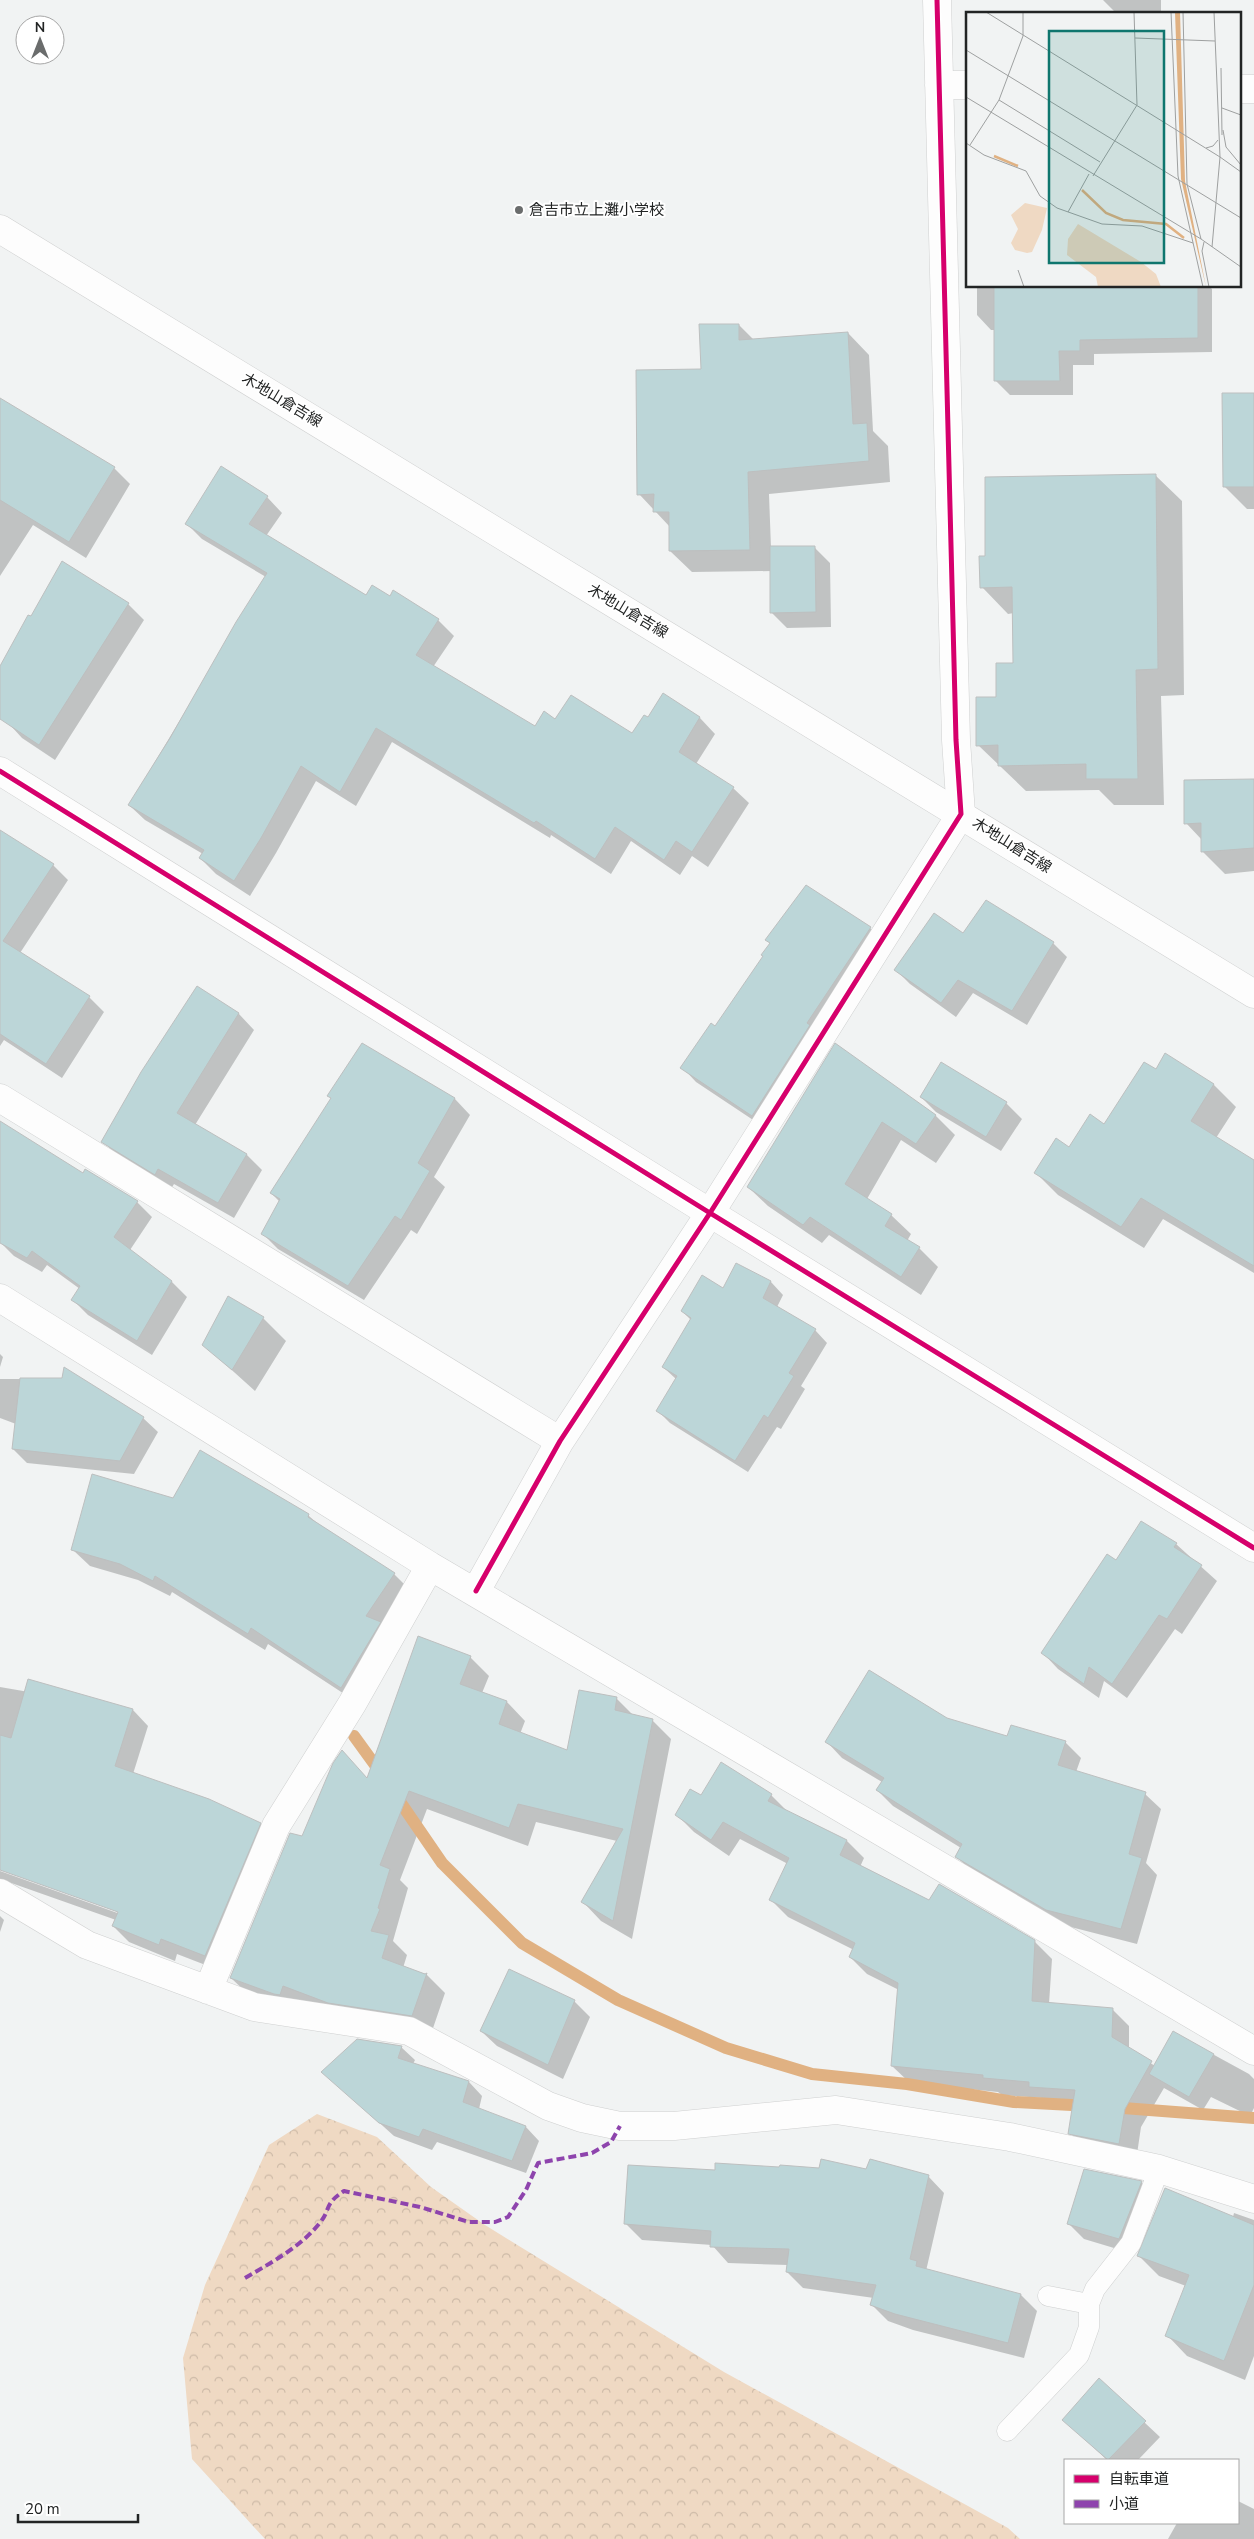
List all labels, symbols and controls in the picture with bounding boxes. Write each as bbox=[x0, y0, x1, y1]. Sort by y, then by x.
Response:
inset map bbox=[966, 12, 1242, 288]
north arrow bbox=[15, 15, 65, 65]
text: N bbox=[35, 18, 45, 37]
place label: 倉吉市立上灘小学校 bbox=[529, 200, 664, 220]
marker: 倉吉市立上灘小学校 bbox=[513, 204, 525, 216]
street label: 木地山倉吉線 bbox=[238, 368, 326, 432]
street label: 木地山倉吉線 bbox=[584, 579, 672, 643]
street label: 木地山倉吉線 bbox=[969, 813, 1055, 877]
legend bbox=[1064, 2459, 1239, 2524]
text: 自転車道 bbox=[1109, 2469, 1169, 2489]
scale bar bbox=[18, 2492, 138, 2524]
text: 小道 bbox=[1109, 2494, 1139, 2514]
text: 20 m bbox=[25, 2499, 60, 2519]

